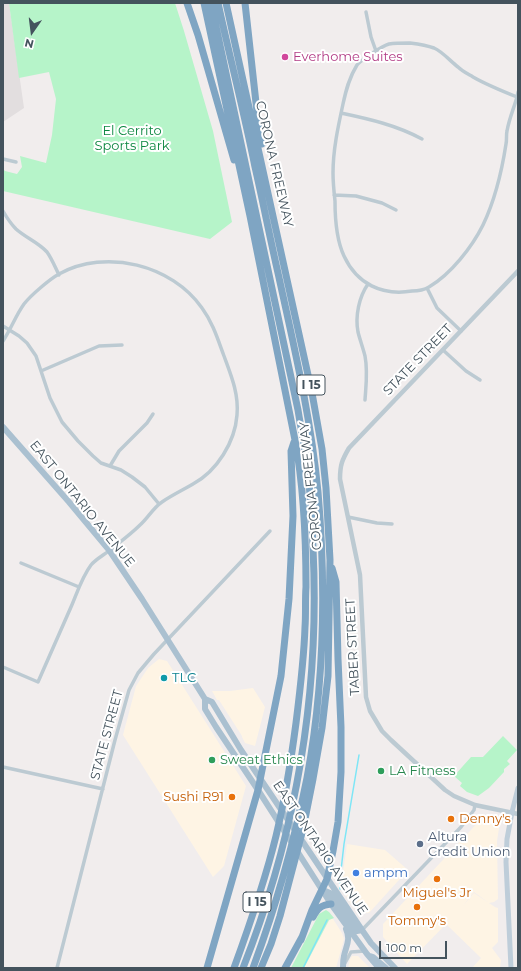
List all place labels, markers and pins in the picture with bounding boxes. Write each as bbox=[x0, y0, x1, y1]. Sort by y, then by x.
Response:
place label: Everhome Suites bbox=[293, 49, 403, 65]
marker: Everhome Suites bbox=[280, 52, 290, 62]
place label: TLC bbox=[172, 670, 196, 686]
marker: TLC bbox=[159, 673, 169, 683]
place label: Sweat Ethics bbox=[220, 752, 303, 768]
marker: Sweat Ethics bbox=[207, 755, 217, 765]
place label: LA Fitness bbox=[389, 763, 456, 779]
marker: LA Fitness bbox=[376, 766, 386, 776]
place label: Sushi R91 bbox=[163, 789, 224, 805]
marker: Sushi R91 bbox=[227, 792, 237, 802]
place label: Denny's bbox=[459, 811, 511, 827]
marker: Denny's bbox=[446, 814, 456, 824]
place label: Altura Credit Union bbox=[428, 829, 511, 860]
marker: Altura Credit Union bbox=[415, 839, 425, 849]
place label: ampm bbox=[364, 865, 408, 881]
marker: ampm bbox=[351, 868, 361, 878]
marker: Miguel's Jr bbox=[432, 874, 442, 884]
place label: Miguel's Jr bbox=[402, 885, 472, 901]
marker: Tommy's bbox=[412, 902, 422, 912]
place label: Tommy's bbox=[388, 913, 446, 929]

